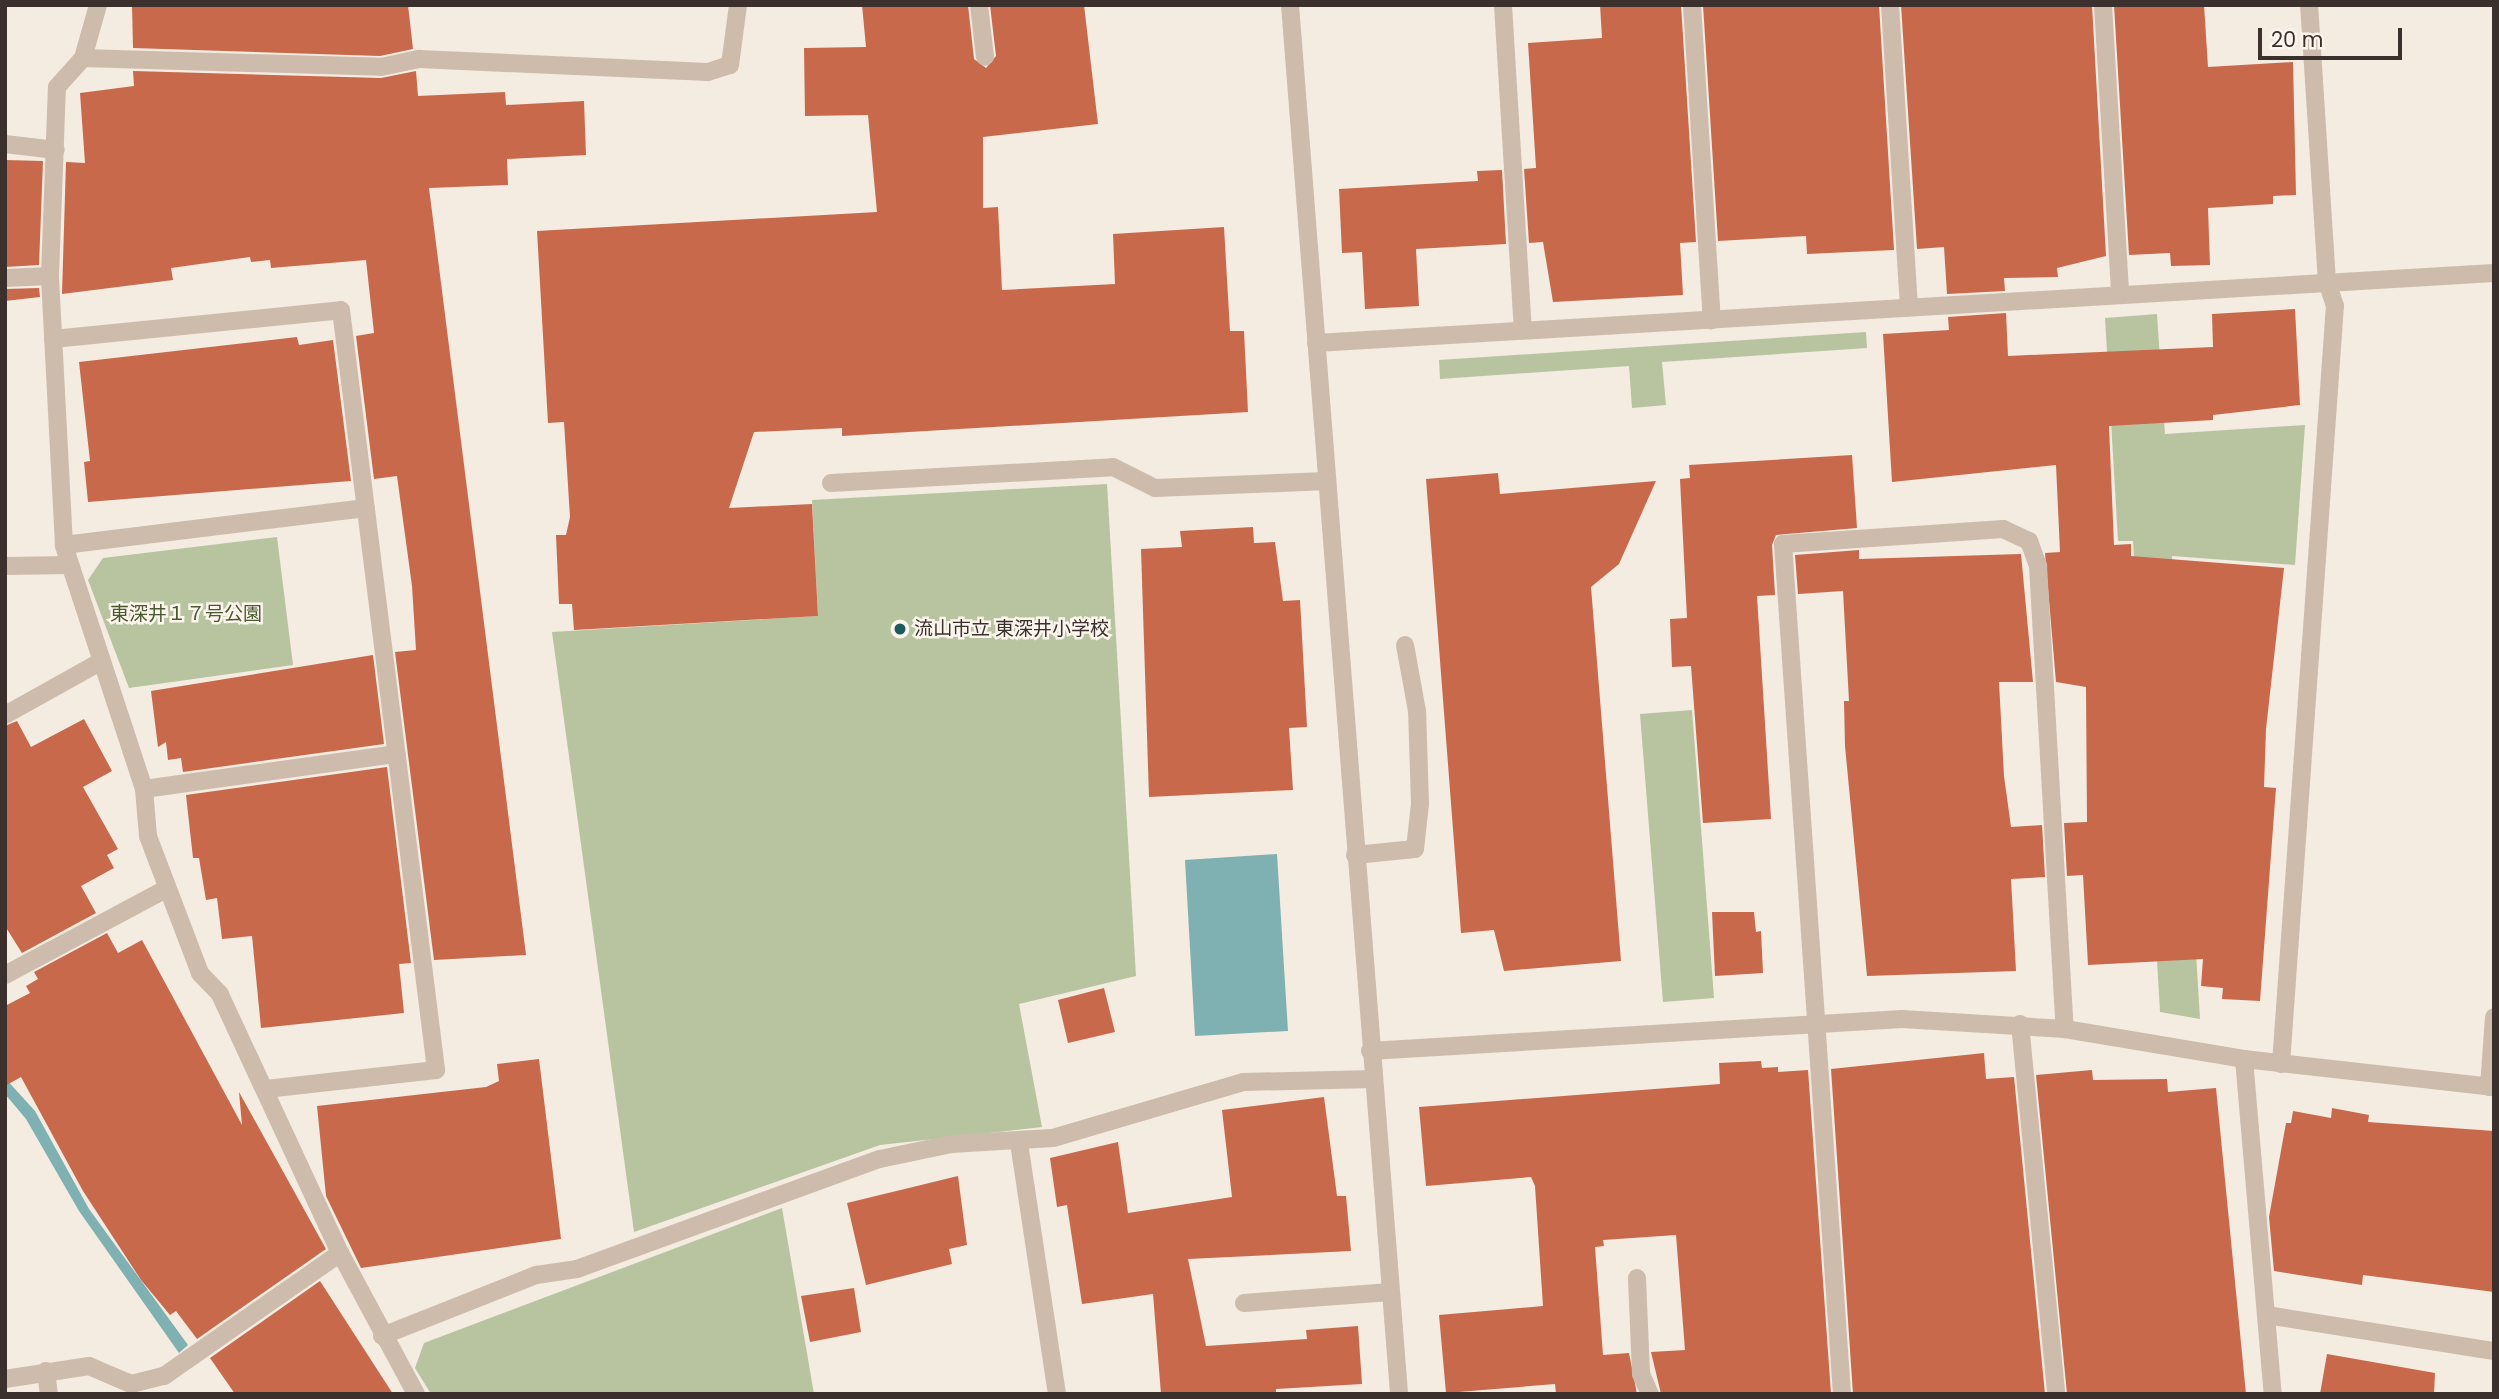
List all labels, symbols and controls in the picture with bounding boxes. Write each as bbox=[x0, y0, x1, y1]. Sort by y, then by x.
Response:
scale bar bbox=[2261, 14, 2404, 58]
text: 20 m bbox=[2271, 25, 2324, 54]
park label: 東深井１７号公園 bbox=[110, 603, 262, 625]
place label: 流山市立 東深井小学校 bbox=[914, 618, 1109, 640]
marker: 流山市立 東深井小学校 bbox=[892, 621, 908, 637]

